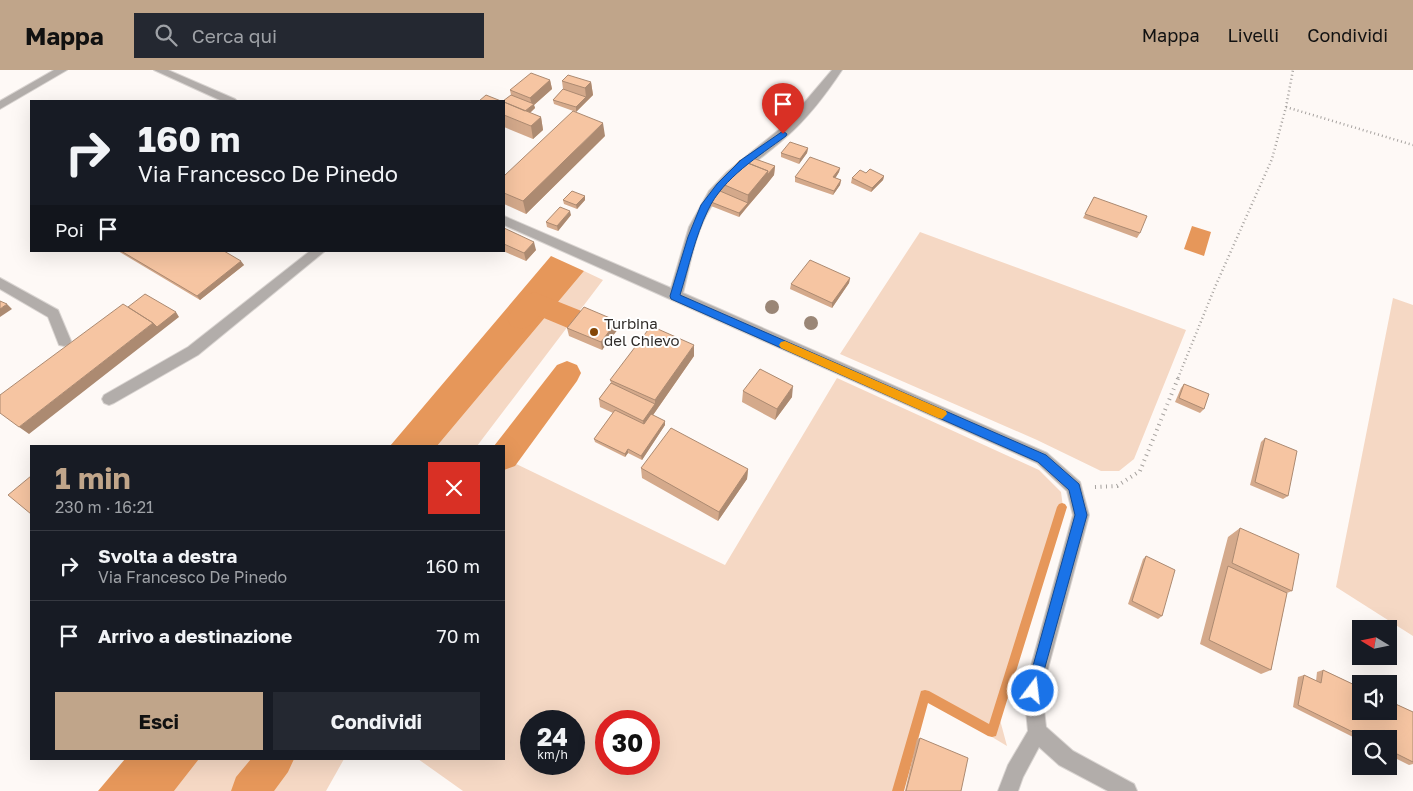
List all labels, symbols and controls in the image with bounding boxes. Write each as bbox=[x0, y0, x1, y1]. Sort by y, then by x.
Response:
search box bbox=[134, 13, 484, 58]
text: Mappa bbox=[25, 21, 104, 50]
icon: search bbox=[152, 21, 180, 49]
text: Cerca qui bbox=[192, 24, 277, 47]
text: Mappa bbox=[1142, 24, 1200, 46]
text: Livelli bbox=[1228, 24, 1279, 46]
text: Condividi bbox=[1307, 24, 1388, 46]
pin bbox=[762, 83, 804, 134]
icon: arrive bbox=[769, 90, 797, 118]
text: 160 m bbox=[138, 118, 240, 160]
icon: right bbox=[55, 120, 120, 185]
text: Via Francesco De Pinedo bbox=[138, 160, 398, 187]
icon: arrive bbox=[94, 215, 122, 243]
text: Poi bbox=[55, 218, 84, 241]
place label: Turbina del Chievo bbox=[604, 314, 679, 349]
marker: Turbina del Chievo bbox=[588, 326, 600, 338]
text: 1 min bbox=[55, 460, 131, 496]
button: close bbox=[428, 462, 480, 514]
text: 230 m · 16:21 bbox=[55, 497, 154, 517]
text: Svolta a destra bbox=[98, 544, 237, 567]
icon: right bbox=[55, 552, 83, 580]
text: 160 m bbox=[426, 554, 480, 577]
text: Via Francesco De Pinedo bbox=[98, 567, 287, 587]
north arrow bbox=[1352, 620, 1398, 665]
map controls bbox=[1352, 620, 1397, 775]
icon: arrive bbox=[55, 622, 83, 650]
text: Arrivo a destinazione bbox=[98, 624, 292, 647]
text: 70 m bbox=[437, 624, 480, 647]
position arrow bbox=[1006, 664, 1058, 716]
button: sound bbox=[1352, 675, 1397, 720]
button: Esci bbox=[55, 692, 263, 750]
button: Condividi bbox=[273, 692, 480, 750]
speed limit sign: 30 bbox=[595, 710, 660, 775]
text: 24 bbox=[537, 721, 568, 752]
button: search bbox=[1352, 730, 1397, 775]
text: km/h bbox=[537, 747, 568, 762]

